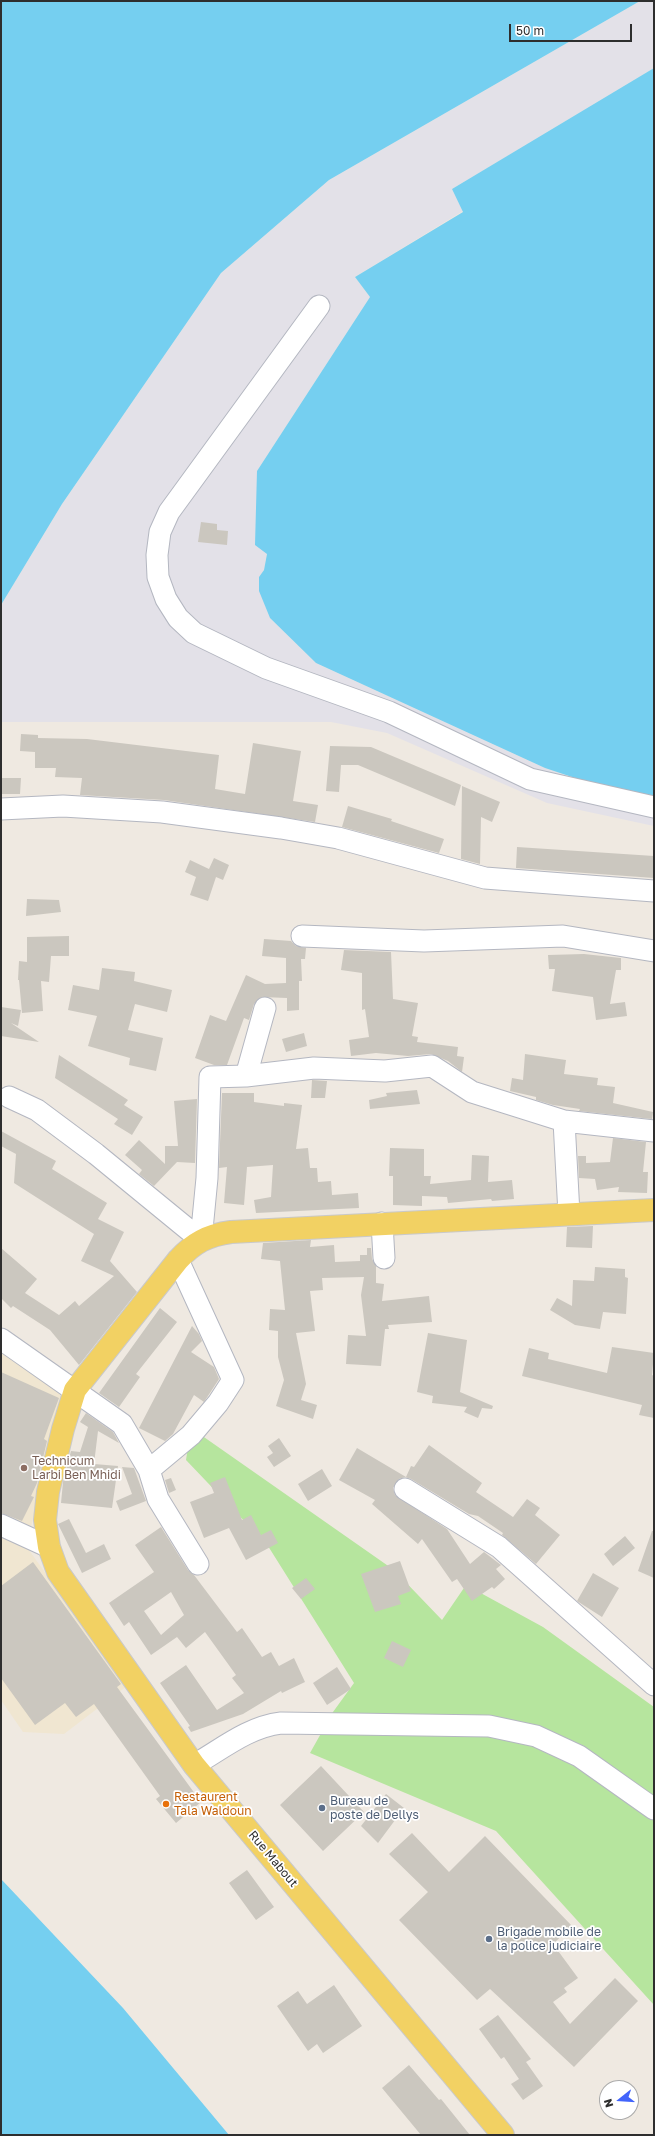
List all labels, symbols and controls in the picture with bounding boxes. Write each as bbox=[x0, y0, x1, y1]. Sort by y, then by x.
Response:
scale bar bbox=[511, 16, 634, 42]
text: 50 m bbox=[516, 23, 544, 38]
place label: Technicum Larbi Ben Mhidi bbox=[32, 1454, 121, 1482]
marker: Technicum Larbi Ben Mhidi bbox=[19, 1463, 29, 1473]
place label: Restaurent Tala Waldoun bbox=[174, 1790, 252, 1818]
place label: Bureau de poste de Dellys bbox=[330, 1794, 419, 1822]
marker: Restaurent Tala Waldoun bbox=[161, 1799, 171, 1809]
marker: Bureau de poste de Dellys bbox=[317, 1803, 327, 1813]
street label: Rue Mabout bbox=[245, 1828, 301, 1890]
place label: Brigade mobile de la police judiciaire bbox=[497, 1925, 601, 1953]
marker: Brigade mobile de la police judiciaire bbox=[484, 1934, 494, 1944]
north arrow bbox=[599, 2080, 639, 2120]
text: N bbox=[601, 2097, 615, 2109]

